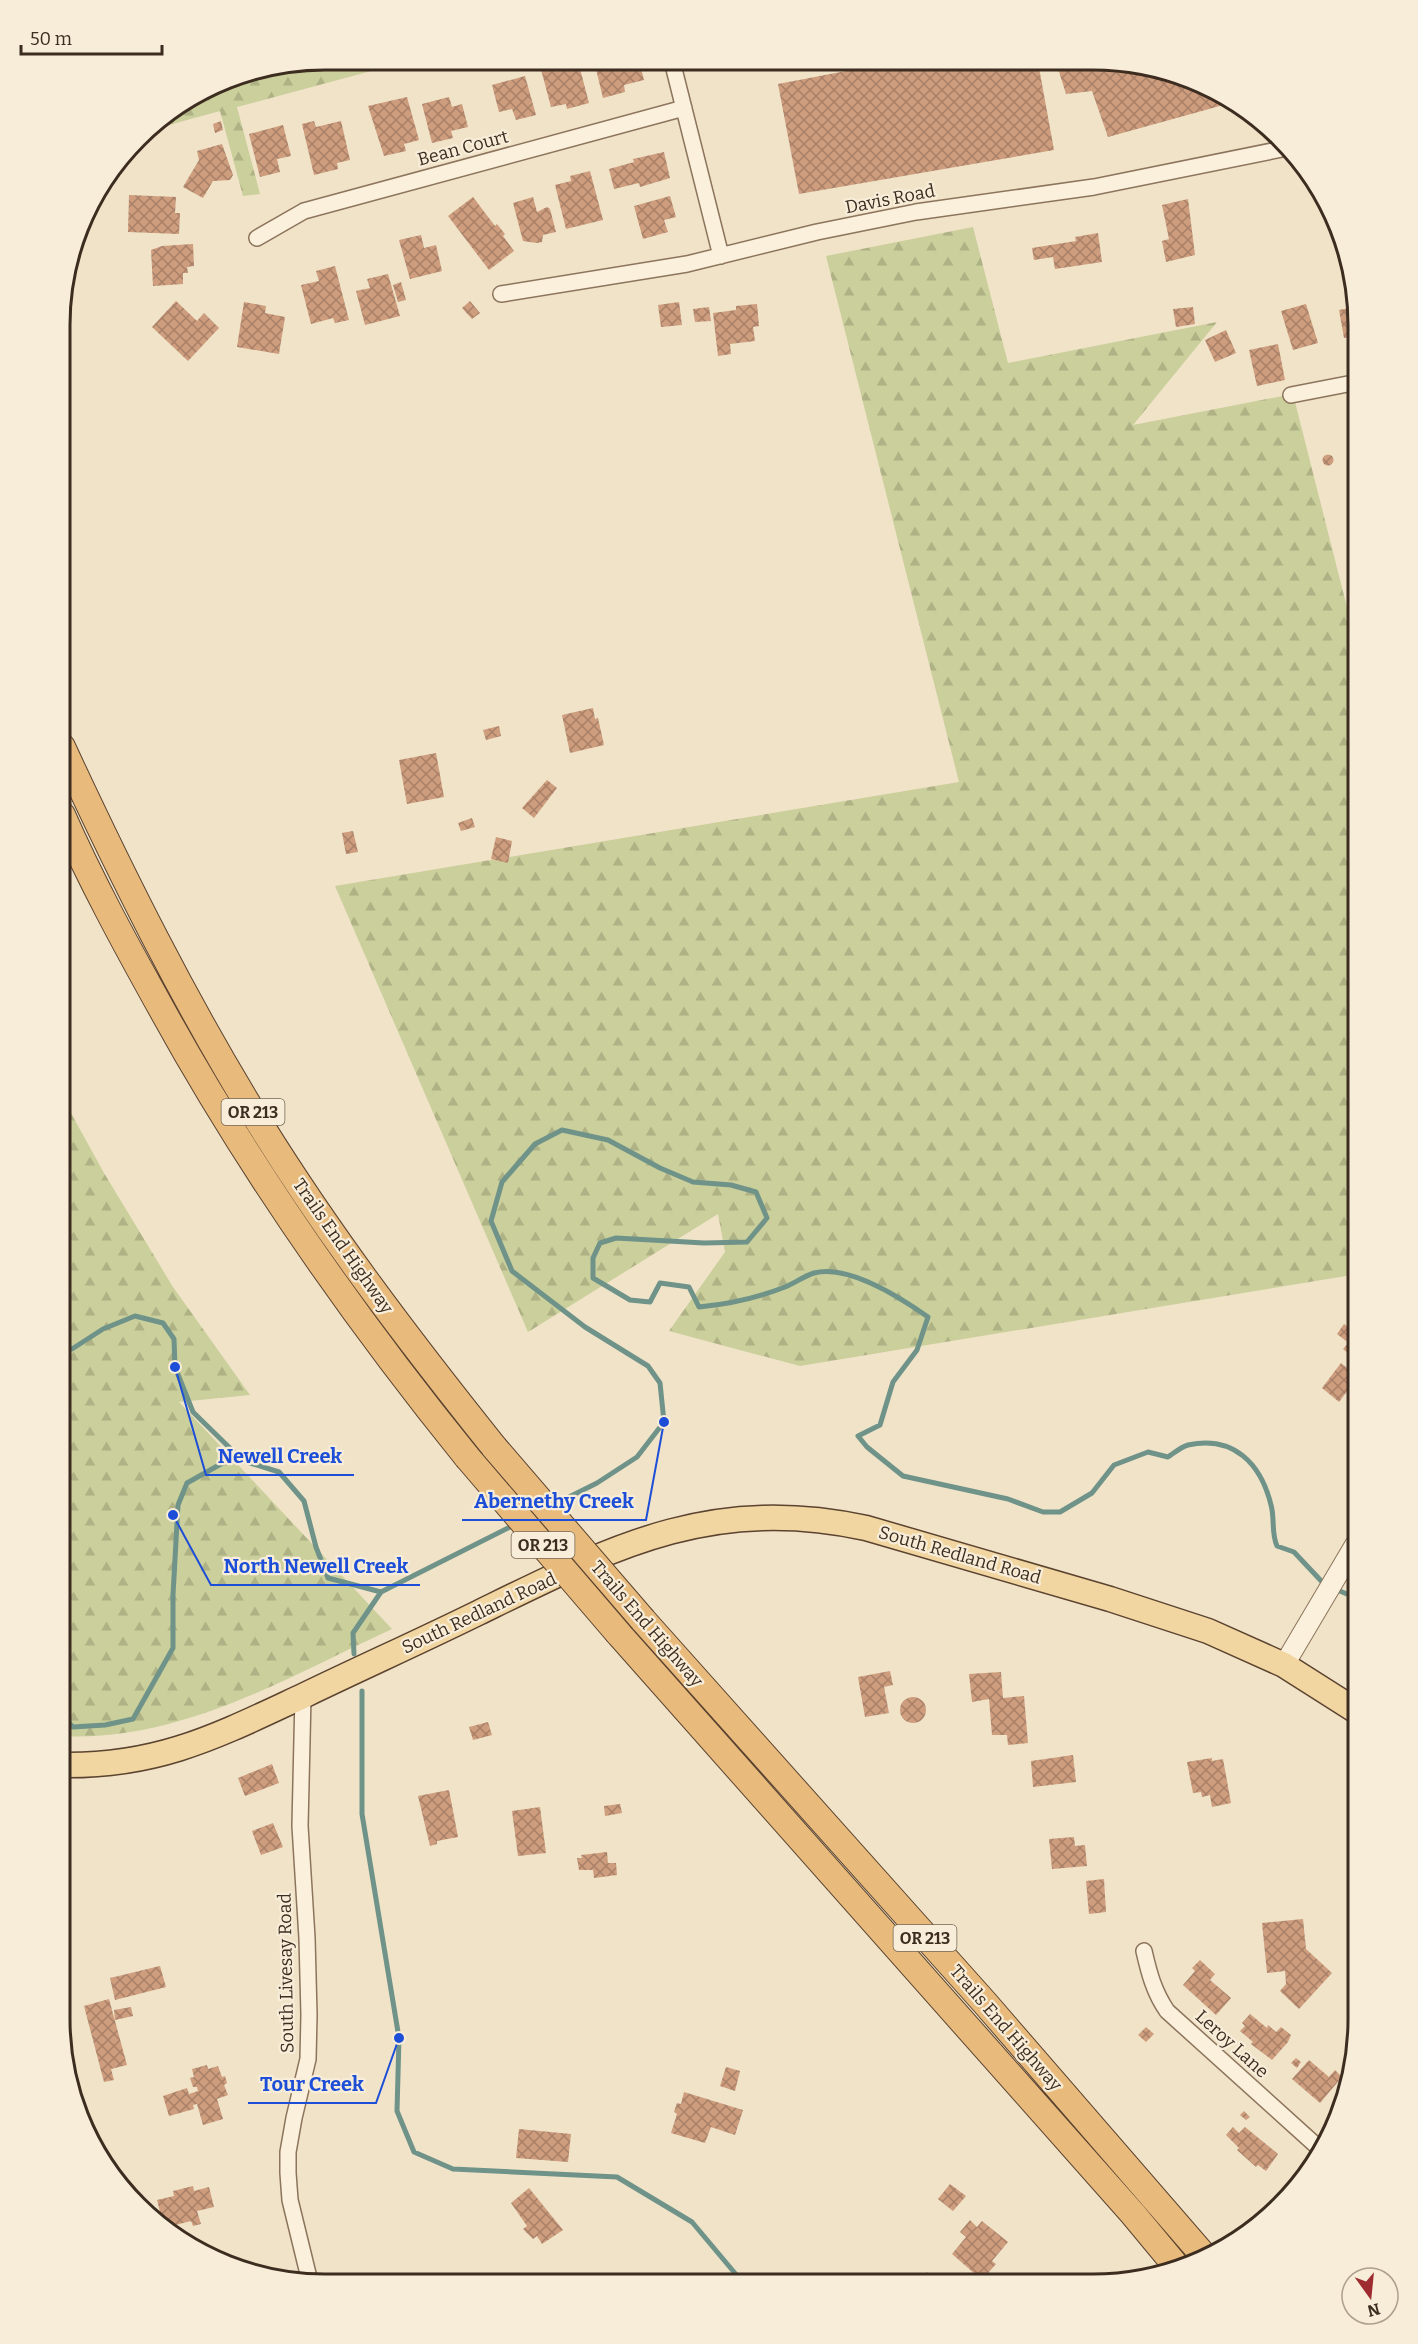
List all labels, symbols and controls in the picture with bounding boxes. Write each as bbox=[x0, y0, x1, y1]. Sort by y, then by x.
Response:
scale bar bbox=[21, 18, 162, 56]
text: 50 m bbox=[30, 28, 72, 50]
street label: Bean Court bbox=[415, 125, 511, 171]
street label: Davis Road bbox=[843, 179, 937, 218]
road number: OR 213 bbox=[222, 1099, 284, 1125]
street label: Trails End Highway bbox=[288, 1174, 398, 1318]
callout: Newell Creek bbox=[206, 1437, 354, 1475]
text: Newell Creek bbox=[218, 1444, 342, 1468]
callout: Abernethy Creek bbox=[462, 1482, 646, 1520]
text: Abernethy Creek bbox=[474, 1489, 634, 1513]
street label: South Redland Road bbox=[876, 1521, 1044, 1589]
road number: OR 213 bbox=[512, 1532, 574, 1558]
callout: North Newell Creek bbox=[211, 1547, 420, 1585]
text: North Newell Creek bbox=[224, 1554, 409, 1578]
street label: Trails End Highway bbox=[586, 1556, 708, 1692]
street label: South Redland Road bbox=[398, 1567, 560, 1658]
street label: South Livesay Road bbox=[274, 1892, 298, 2053]
road number: OR 213 bbox=[894, 1925, 956, 1951]
street label: Trails End Highway bbox=[945, 1960, 1067, 2096]
street label: Leroy Lane bbox=[1191, 2005, 1273, 2083]
callout: Tour Creek bbox=[248, 2065, 376, 2103]
text: Tour Creek bbox=[260, 2072, 364, 2096]
north arrow bbox=[1340, 2266, 1400, 2326]
text: N bbox=[1365, 2299, 1382, 2321]

